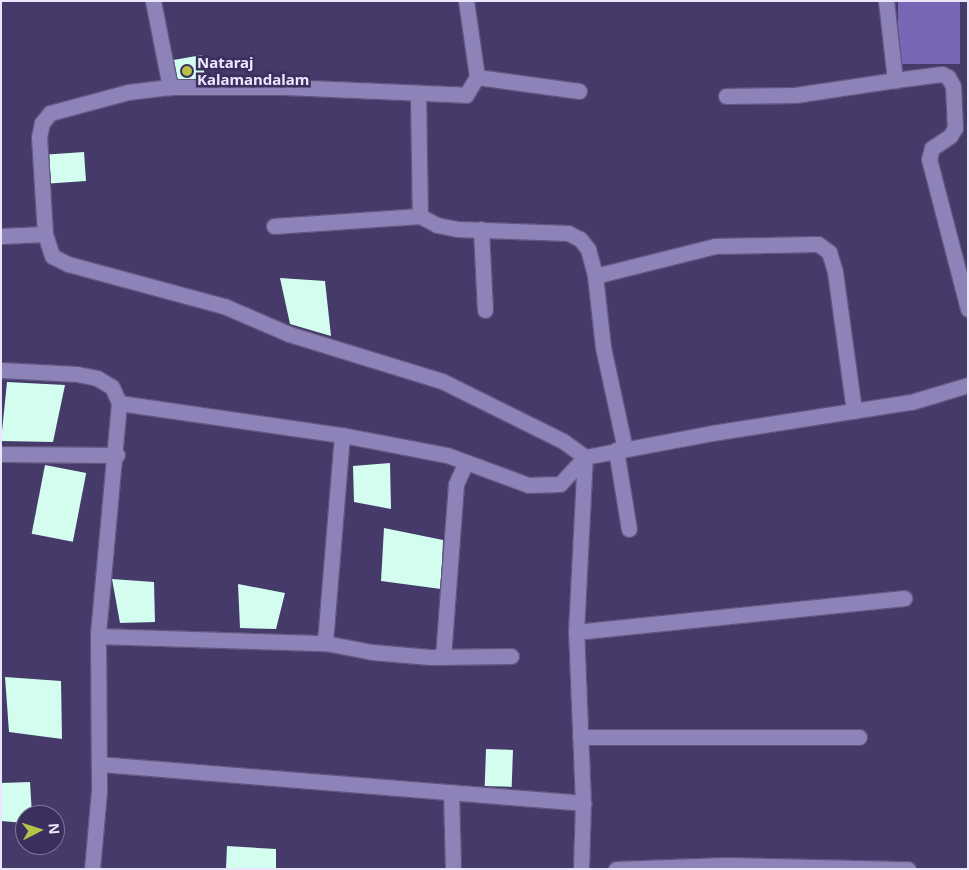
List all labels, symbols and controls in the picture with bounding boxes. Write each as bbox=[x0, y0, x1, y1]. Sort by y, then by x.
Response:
place label: Nataraj Kalamandalam bbox=[197, 53, 309, 88]
marker: Nataraj Kalamandalam bbox=[181, 65, 193, 77]
north arrow bbox=[15, 805, 65, 855]
text: N bbox=[44, 822, 64, 835]

